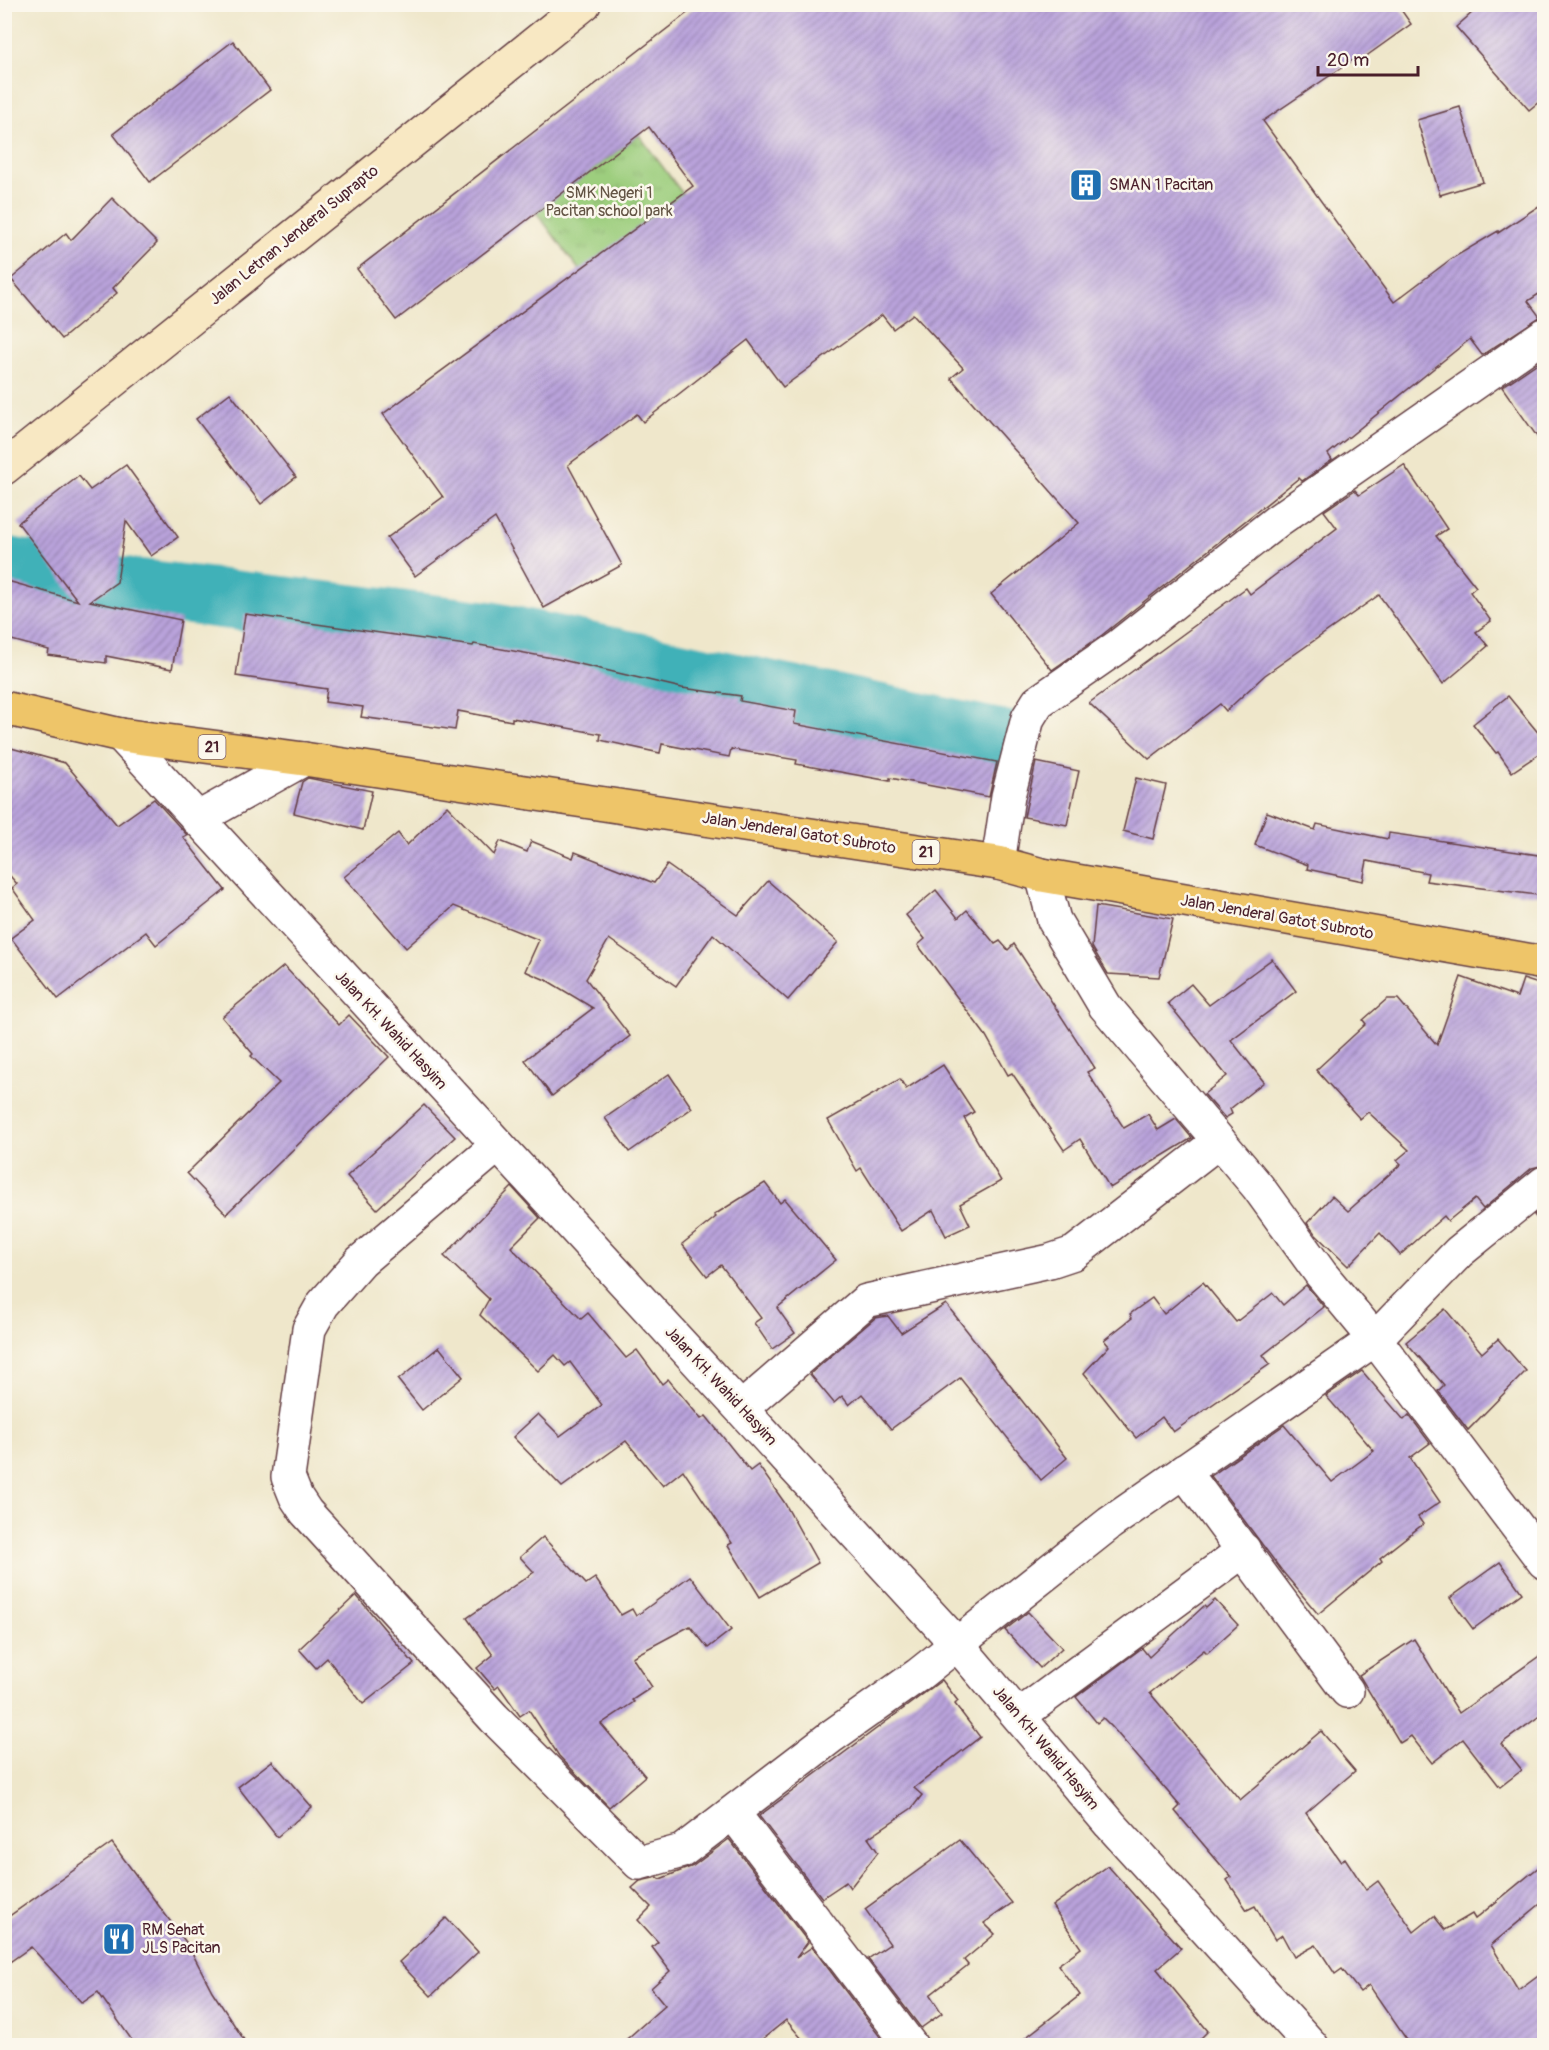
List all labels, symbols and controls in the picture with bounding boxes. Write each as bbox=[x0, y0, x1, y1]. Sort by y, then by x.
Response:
scale bar bbox=[1318, 39, 1418, 77]
text: 20 m bbox=[1327, 49, 1369, 72]
street label: Jalan Letnan Jenderal Suprapto bbox=[205, 160, 383, 309]
building icon: SMAN 1 Pacitan bbox=[1068, 167, 1104, 203]
place label: SMAN 1 Pacitan bbox=[1109, 175, 1213, 195]
park label: SMK Negeri 1 Pacitan school park bbox=[545, 183, 673, 221]
road number: 21 bbox=[198, 735, 226, 759]
street label: Jalan Jenderal Gatot Subroto bbox=[701, 808, 898, 858]
road number: 21 bbox=[912, 840, 940, 864]
street label: Jalan Jenderal Gatot Subroto bbox=[1179, 890, 1376, 944]
street label: Jalan KH. Wahid Hasyim bbox=[331, 966, 451, 1094]
street label: Jalan KH. Wahid Hasyim bbox=[661, 1322, 781, 1450]
street label: Jalan KH. Wahid Hasyim bbox=[988, 1682, 1104, 1814]
place label: RM Sehat JLS Pacitan bbox=[142, 1920, 221, 1958]
restaurant icon: RM Sehat JLS Pacitan bbox=[101, 1921, 137, 1957]

